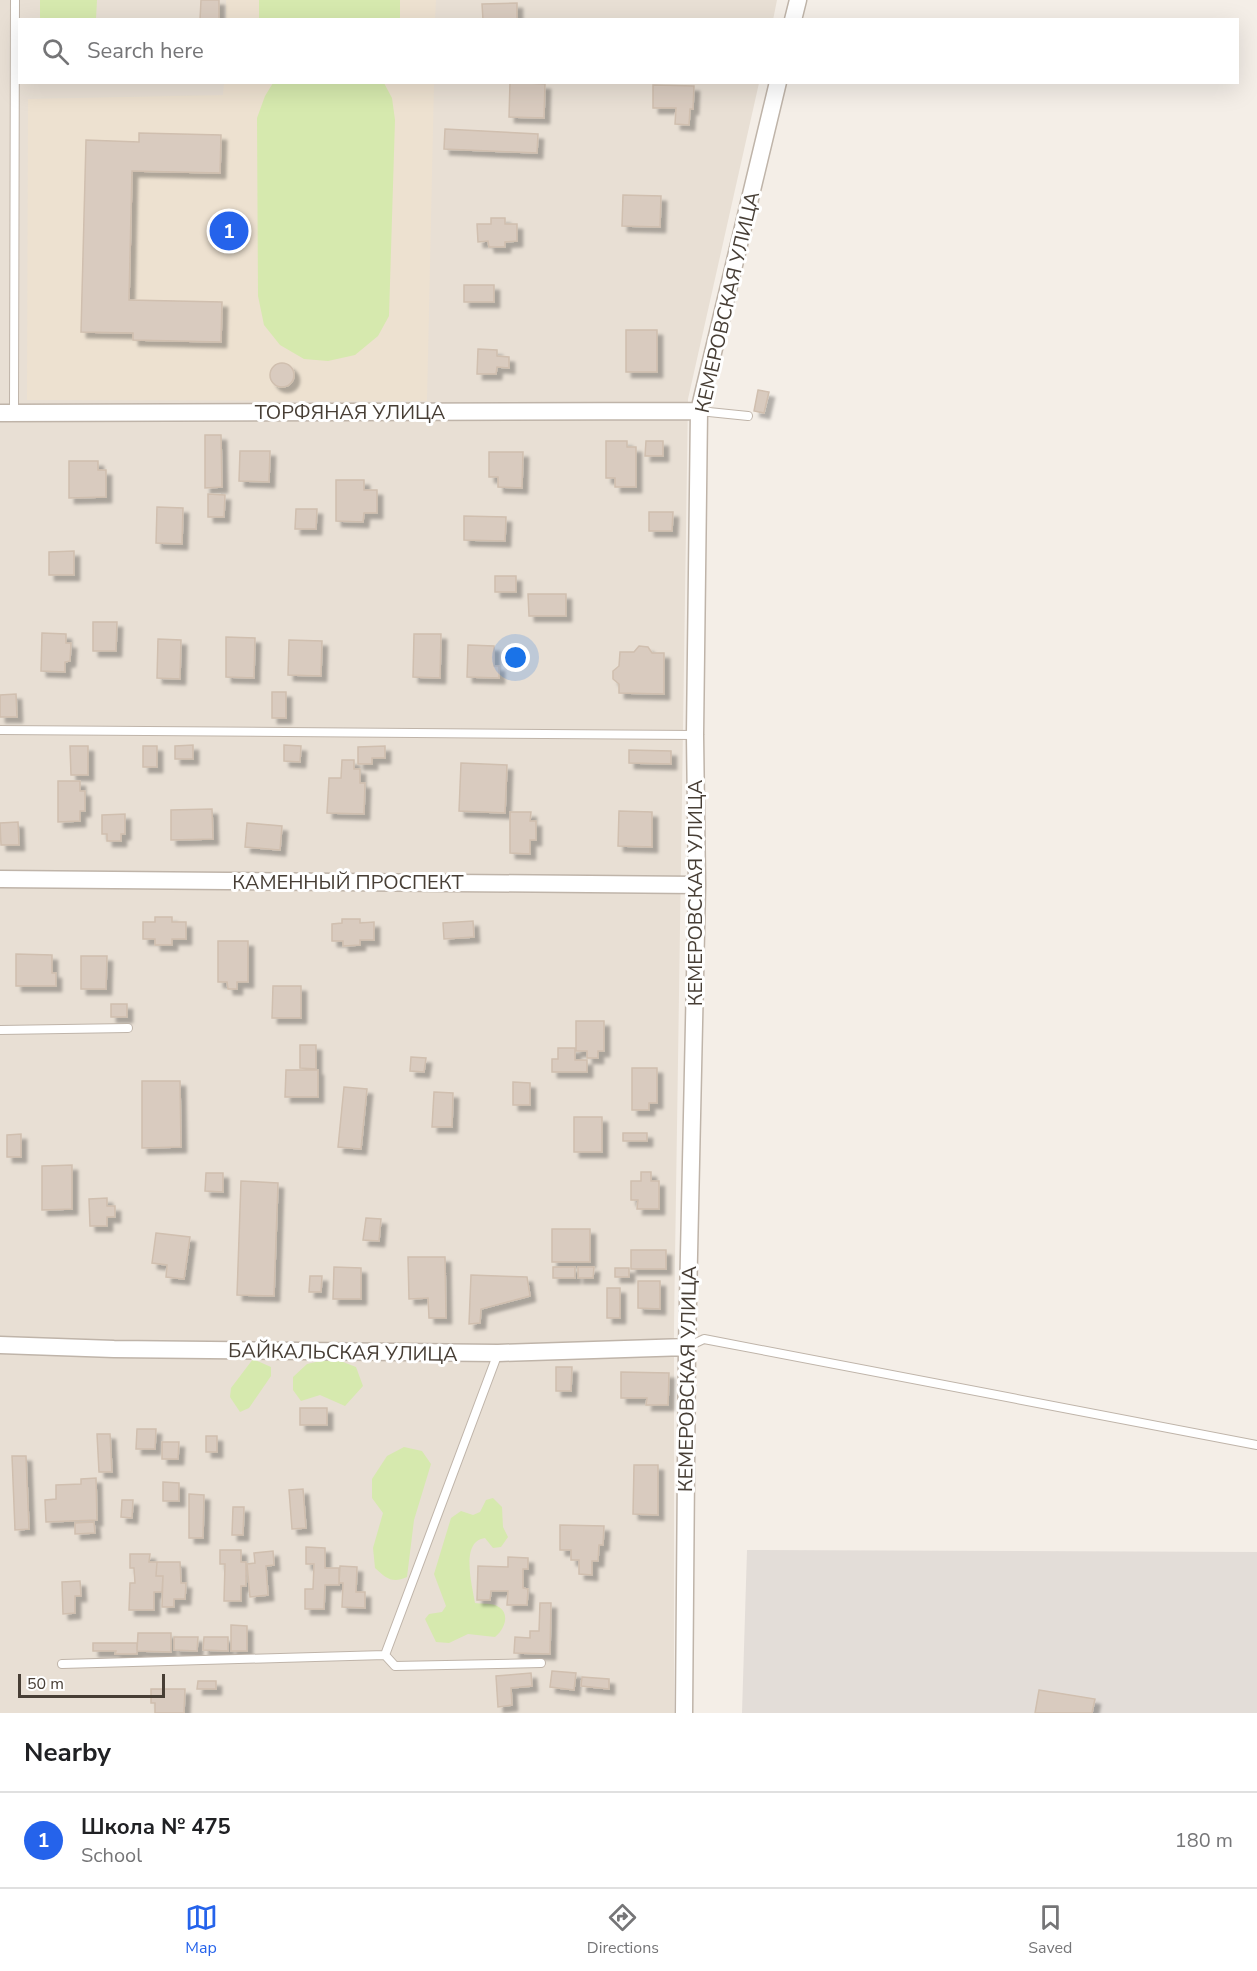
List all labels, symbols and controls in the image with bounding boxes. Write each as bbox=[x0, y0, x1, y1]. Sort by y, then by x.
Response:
search box bbox=[18, 18, 1239, 84]
icon: search bbox=[39, 35, 72, 68]
text: Search here bbox=[87, 36, 204, 66]
street label: КЕМЕРОВСКАЯ УЛИЦА bbox=[689, 188, 766, 415]
pin: 1 bbox=[210, 208, 248, 254]
street label: ТОРФЯНАЯ УЛИЦА bbox=[255, 399, 446, 426]
your location bbox=[501, 643, 530, 672]
street label: КЕМЕРОВСКАЯ УЛИЦА bbox=[682, 779, 709, 1006]
street label: КАМЕННЫЙ ПРОСПЕКТ bbox=[232, 869, 464, 896]
street label: КЕМЕРОВСКАЯ УЛИЦА bbox=[672, 1265, 703, 1492]
street label: БАЙКАЛЬСКАЯ УЛИЦА bbox=[228, 1337, 458, 1368]
scale bar bbox=[18, 1671, 165, 1698]
text: 50 m bbox=[27, 1673, 64, 1695]
text: Nearby bbox=[24, 1735, 111, 1770]
text: Школа № 475 bbox=[81, 1812, 231, 1842]
text: 1 bbox=[38, 1827, 50, 1854]
text: 180 m bbox=[1175, 1827, 1233, 1854]
text: School bbox=[81, 1842, 142, 1869]
tab: Map bbox=[185, 1901, 218, 1959]
tab: Directions bbox=[587, 1901, 659, 1959]
tab: Saved bbox=[1028, 1901, 1072, 1959]

